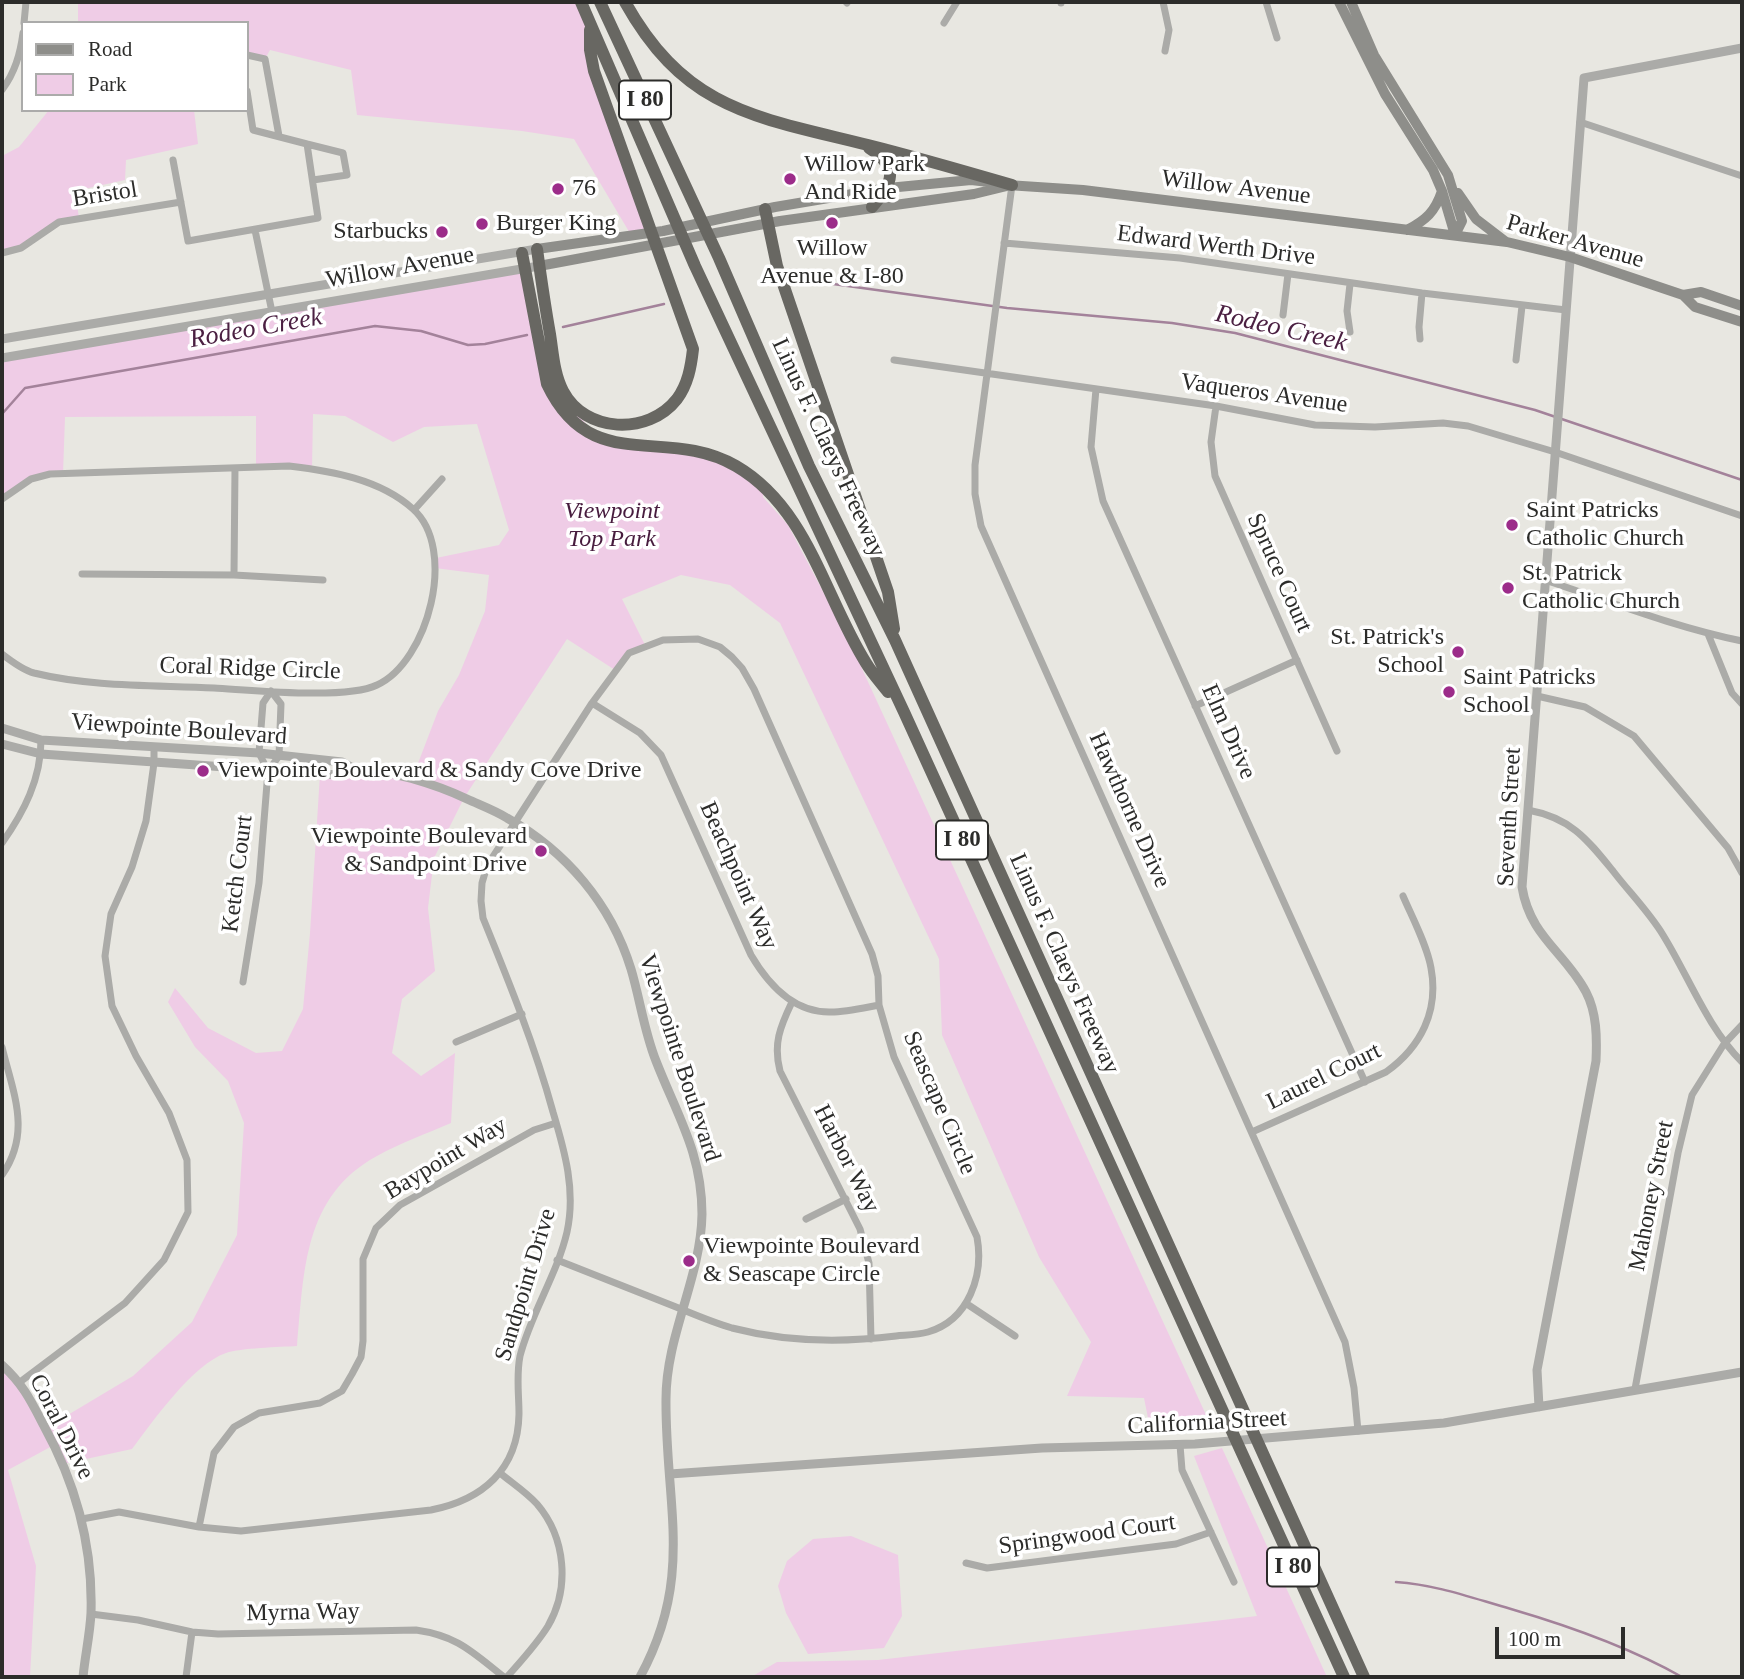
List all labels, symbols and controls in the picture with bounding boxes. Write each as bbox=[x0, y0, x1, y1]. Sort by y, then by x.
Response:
legend bbox=[21, 21, 248, 112]
text: Road bbox=[88, 37, 132, 61]
text: Park bbox=[88, 72, 127, 96]
road number: I 80 bbox=[619, 80, 671, 120]
place label: Willow Park And Ride bbox=[804, 151, 925, 207]
street label: Willow Avenue bbox=[1160, 165, 1312, 211]
marker: Willow Park And Ride bbox=[782, 171, 798, 187]
place label: 76 bbox=[572, 175, 596, 203]
street label: Bristol bbox=[70, 176, 140, 214]
marker: 76 bbox=[550, 181, 566, 197]
street label: Parker Avenue bbox=[1503, 209, 1647, 275]
place label: Burger King bbox=[496, 210, 616, 238]
marker: Willow Avenue & I-80 bbox=[824, 215, 840, 231]
marker: Burger King bbox=[474, 216, 490, 232]
place label: Starbucks bbox=[333, 218, 428, 246]
street label: Edward Werth Drive bbox=[1115, 220, 1317, 272]
marker: Starbucks bbox=[434, 224, 450, 240]
place label: Willow Avenue & I-80 bbox=[760, 235, 904, 291]
street label: Willow Avenue bbox=[324, 241, 476, 295]
water label: Rodeo Creek bbox=[1212, 299, 1350, 359]
water label: Rodeo Creek bbox=[187, 302, 325, 356]
street label: Linus F. Claeys Freeway bbox=[765, 334, 891, 562]
street label: Vaqueros Avenue bbox=[1179, 368, 1349, 420]
place label: Saint Patricks Catholic Church bbox=[1526, 497, 1684, 553]
park label: Viewpoint Top Park bbox=[564, 498, 660, 554]
street label: Spruce Court bbox=[1240, 509, 1318, 637]
marker: Saint Patricks Catholic Church bbox=[1504, 517, 1520, 533]
place label: St. Patrick Catholic Church bbox=[1522, 560, 1680, 616]
marker: St. Patrick Catholic Church bbox=[1500, 580, 1516, 596]
place label: St. Patrick's School bbox=[1330, 624, 1444, 680]
marker: St. Patrick's School bbox=[1450, 644, 1466, 660]
street label: Coral Ridge Circle bbox=[159, 651, 341, 687]
place label: Saint Patricks School bbox=[1463, 664, 1596, 720]
street label: Elm Drive bbox=[1194, 680, 1262, 784]
marker: Saint Patricks School bbox=[1441, 684, 1457, 700]
street label: Viewpointe Boulevard bbox=[70, 708, 288, 752]
street label: Hawthorne Drive bbox=[1082, 728, 1176, 892]
street label: Seventh Street bbox=[1492, 747, 1528, 887]
place label: Viewpointe Boulevard & Sandy Cove Drive bbox=[217, 757, 641, 785]
marker: Viewpointe Boulevard & Sandy Cove Drive bbox=[195, 763, 211, 779]
street label: Beachpoint Way bbox=[693, 798, 783, 954]
street label: Ketch Court bbox=[217, 814, 259, 934]
road number: I 80 bbox=[936, 820, 988, 860]
place label: Viewpointe Boulevard & Sandpoint Drive bbox=[310, 823, 527, 879]
marker: Viewpointe Boulevard & Sandpoint Drive bbox=[533, 843, 549, 859]
street label: Linus F. Claeys Freeway bbox=[1002, 849, 1126, 1079]
street label: Viewpointe Boulevard bbox=[632, 951, 726, 1165]
street label: Seascape Circle bbox=[896, 1027, 982, 1179]
street label: Laurel Court bbox=[1262, 1037, 1386, 1117]
street label: Harbor Way bbox=[807, 1100, 885, 1218]
street label: Baypoint Way bbox=[380, 1111, 512, 1207]
street label: Mahoney Street bbox=[1623, 1118, 1681, 1274]
street label: Sandpoint Drive bbox=[489, 1205, 563, 1365]
place label: Viewpointe Boulevard & Seascape Circle bbox=[703, 1233, 920, 1289]
marker: Viewpointe Boulevard & Seascape Circle bbox=[681, 1253, 697, 1269]
street label: Coral Drive bbox=[22, 1370, 100, 1484]
street label: California Street bbox=[1127, 1404, 1287, 1442]
street label: Springwood Court bbox=[997, 1508, 1177, 1562]
road number: I 80 bbox=[1267, 1548, 1319, 1586]
street label: Myrna Way bbox=[246, 1598, 360, 1628]
scale bar bbox=[1499, 1612, 1628, 1656]
text: 100 m bbox=[1508, 1627, 1561, 1651]

